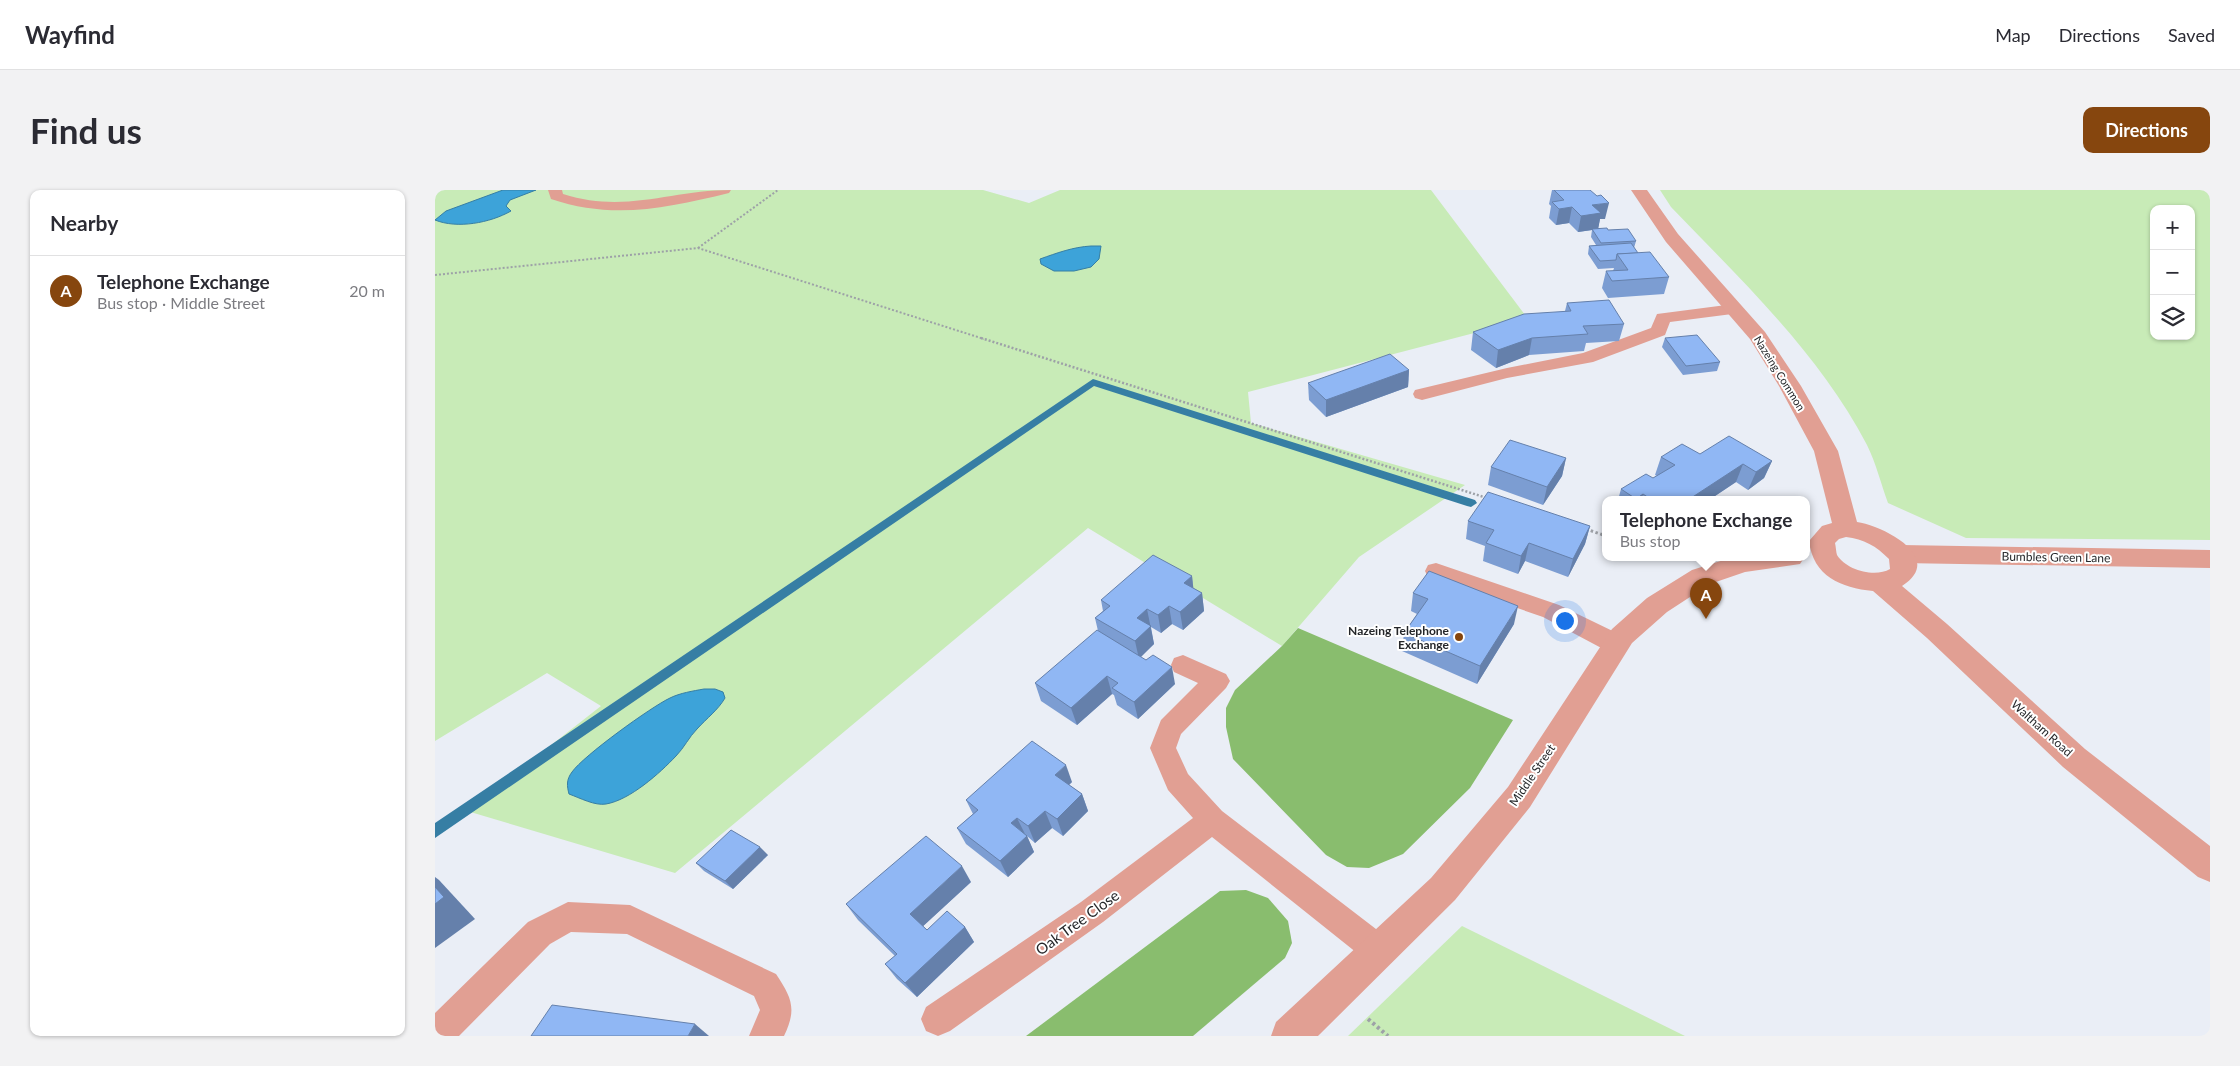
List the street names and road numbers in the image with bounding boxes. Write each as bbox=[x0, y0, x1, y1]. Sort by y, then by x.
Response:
street label: Nazeing Common bbox=[1752, 333, 1808, 413]
street label: Bumbles Green Lane bbox=[2002, 549, 2110, 565]
street label: Waltham Road bbox=[2008, 697, 2076, 759]
street label: Middle Street bbox=[1506, 741, 1559, 809]
street label: Oak Tree Close bbox=[1032, 886, 1122, 958]

